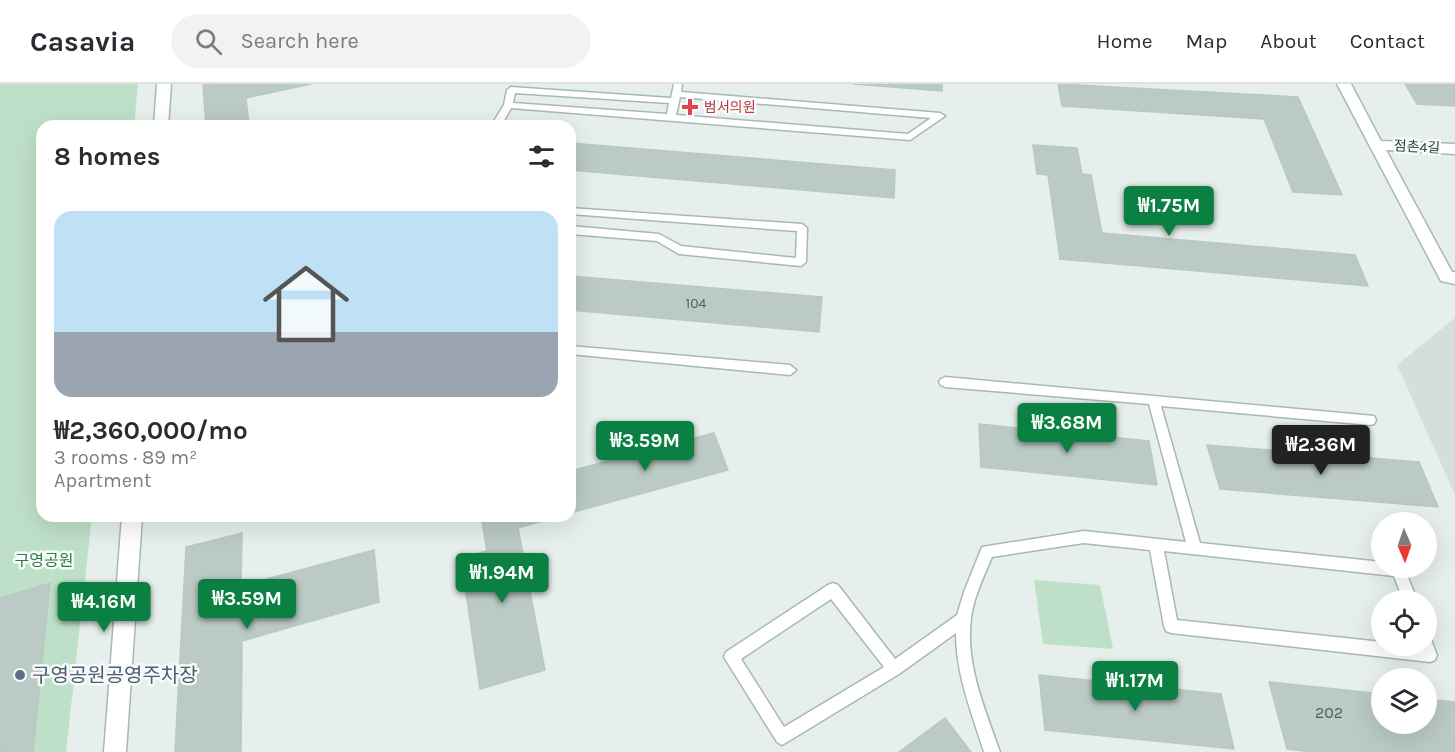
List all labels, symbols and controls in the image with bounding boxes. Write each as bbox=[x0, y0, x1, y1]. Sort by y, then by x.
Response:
search box bbox=[171, 14, 591, 68]
text: Casavia bbox=[30, 25, 135, 58]
icon: search bbox=[192, 25, 225, 58]
text: Search here bbox=[240, 28, 359, 54]
text: Home bbox=[1097, 29, 1153, 53]
text: Map bbox=[1186, 29, 1227, 53]
text: About bbox=[1260, 29, 1317, 53]
text: Contact bbox=[1350, 29, 1425, 53]
marker: 범서의원 bbox=[681, 98, 699, 116]
place label: 범서의원 bbox=[704, 99, 756, 116]
street label: 점촌4길 bbox=[1393, 137, 1441, 157]
icon: filters bbox=[525, 140, 558, 173]
text: 8 homes bbox=[54, 141, 160, 172]
pin: ₩1.75M bbox=[1120, 186, 1218, 237]
text: ₩1.75M bbox=[1138, 194, 1200, 217]
icon: home bbox=[252, 250, 360, 358]
house number: 104 bbox=[686, 295, 707, 312]
pin: ₩3.68M bbox=[1018, 403, 1116, 454]
text: ₩3.68M bbox=[1031, 411, 1103, 434]
text: ₩2,360,000/mo bbox=[54, 415, 248, 446]
pin: ₩3.59M bbox=[596, 421, 694, 472]
pin: ₩2.36M bbox=[1272, 425, 1370, 476]
text: ₩3.59M bbox=[610, 429, 680, 452]
text: ₩2.36M bbox=[1286, 433, 1356, 456]
text: 3 rooms · 89 m² bbox=[54, 446, 197, 469]
text: Apartment bbox=[54, 469, 152, 492]
north arrow bbox=[1371, 512, 1437, 578]
map controls bbox=[1371, 512, 1437, 734]
park label: 구영공원 bbox=[15, 551, 73, 570]
pin: ₩1.94M bbox=[453, 553, 551, 604]
text: ₩1.94M bbox=[470, 561, 534, 584]
pin: ₩3.59M bbox=[198, 579, 296, 630]
pin: ₩4.16M bbox=[55, 582, 153, 633]
text: ₩3.59M bbox=[212, 587, 282, 610]
text: ₩4.16M bbox=[72, 590, 136, 613]
button: locate bbox=[1371, 590, 1437, 656]
pin: ₩1.17M bbox=[1086, 661, 1184, 712]
place label: 구영공원공영주차장 bbox=[32, 664, 198, 687]
marker: 구영공원공영주차장 bbox=[13, 668, 27, 682]
button: layers bbox=[1371, 668, 1437, 734]
text: ₩1.17M bbox=[1106, 669, 1164, 692]
house number: 202 bbox=[1315, 703, 1343, 722]

